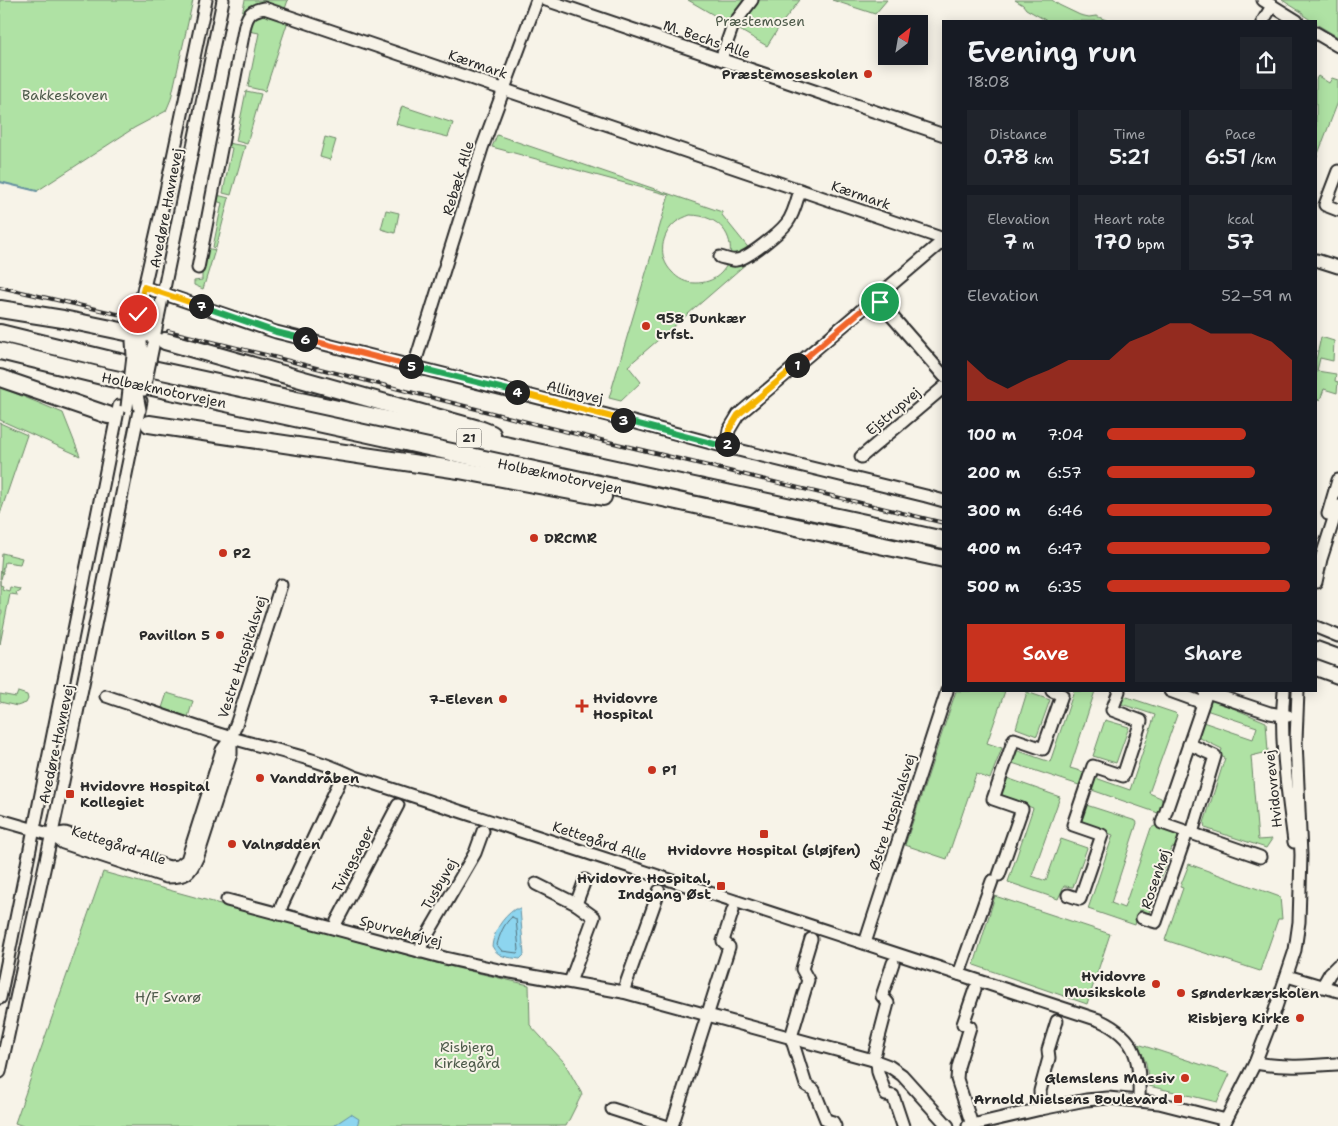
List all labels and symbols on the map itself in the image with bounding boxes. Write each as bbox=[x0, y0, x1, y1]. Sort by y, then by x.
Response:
park label: Præstemosen bbox=[715, 12, 805, 30]
north arrow bbox=[878, 15, 928, 65]
street label: M. Bechs Alle bbox=[661, 16, 753, 62]
street label: Kærmark bbox=[446, 45, 510, 83]
place label: Præstemoseskolen bbox=[722, 65, 858, 83]
marker: Præstemoseskolen bbox=[862, 68, 874, 80]
park label: Bakkeskoven bbox=[22, 86, 108, 104]
street label: Rebæk Alle bbox=[438, 139, 478, 217]
street label: Avedøre Havnevej bbox=[146, 147, 186, 269]
street label: Kærmark bbox=[829, 176, 893, 214]
pin bbox=[859, 281, 901, 323]
pin bbox=[117, 293, 159, 335]
pin: 7 bbox=[188, 294, 214, 318]
place label: 958 Dunkær trfst. bbox=[656, 309, 747, 343]
marker: 958 Dunkær trfst. bbox=[640, 320, 652, 332]
pin: 6 bbox=[292, 326, 318, 352]
pin: 1 bbox=[784, 352, 810, 378]
pin: 5 bbox=[398, 354, 424, 378]
street label: Holbækmotorvejen bbox=[100, 368, 228, 412]
street label: Allingvej bbox=[545, 376, 605, 408]
pin: 4 bbox=[504, 380, 530, 404]
street label: Ejstrupvej bbox=[862, 383, 924, 439]
pin: 3 bbox=[610, 408, 636, 432]
road number: 21 bbox=[456, 428, 482, 448]
pin: 2 bbox=[714, 432, 740, 456]
street label: Holbækmotorvejen bbox=[496, 454, 624, 498]
place label: DRCMR bbox=[544, 529, 598, 547]
marker: DRCMR bbox=[528, 532, 540, 544]
place label: P2 bbox=[233, 544, 251, 562]
marker: P2 bbox=[217, 547, 229, 559]
street label: Vestre Hospitalsvej bbox=[214, 593, 270, 721]
place label: Pavillon 5 bbox=[139, 626, 210, 644]
marker: Pavillon 5 bbox=[214, 629, 226, 641]
street label: Avedøre Havnevej bbox=[35, 683, 77, 805]
place label: Hvidovre Hospital bbox=[593, 689, 658, 723]
place label: 7-Eleven bbox=[429, 690, 493, 708]
marker: 7-Eleven bbox=[497, 693, 509, 705]
marker: Hvidovre Hospital bbox=[575, 699, 589, 713]
street label: Hvidovrevej bbox=[1260, 749, 1286, 829]
street label: Østre Hospitalsvej bbox=[865, 751, 919, 873]
place label: P1 bbox=[662, 761, 677, 779]
marker: P1 bbox=[646, 764, 658, 776]
place label: Vanddråben bbox=[270, 769, 359, 787]
marker: Vanddråben bbox=[254, 772, 266, 784]
place label: Hvidovre Hospital Kollegiet bbox=[80, 777, 210, 811]
marker: Hvidovre Hospital Kollegiet bbox=[64, 788, 76, 800]
street label: Kettegård Alle bbox=[550, 817, 650, 865]
street label: Kettegård Alle bbox=[69, 821, 169, 869]
street label: Tvingsager bbox=[328, 822, 378, 896]
marker: Hvidovre Hospital (sløjfen) bbox=[758, 828, 770, 840]
place label: Valnødden bbox=[242, 835, 320, 853]
marker: Valnødden bbox=[226, 838, 238, 850]
place label: Hvidovre Hospital (sløjfen) bbox=[667, 841, 861, 859]
street label: Rosenhøj bbox=[1136, 847, 1174, 911]
street label: Tusbyvej bbox=[417, 855, 461, 913]
place label: Hvidovre Hospital, Indgang Øst bbox=[577, 869, 711, 903]
marker: Hvidovre Hospital, Indgang Øst bbox=[715, 880, 727, 892]
street label: Spurvehøjvej bbox=[358, 911, 444, 951]
place label: Hvidovre Musikskole bbox=[1064, 967, 1146, 1001]
marker: Hvidovre Musikskole bbox=[1150, 978, 1162, 990]
place label: Sønderkærskolen bbox=[1191, 984, 1319, 1002]
marker: Sønderkærskolen bbox=[1175, 987, 1187, 999]
park label: H/F Svarø bbox=[135, 988, 201, 1006]
place label: Risbjerg Kirke bbox=[1188, 1009, 1290, 1027]
marker: Risbjerg Kirke bbox=[1294, 1012, 1306, 1024]
park label: Risbjerg Kirkegård bbox=[434, 1038, 500, 1072]
place label: Glemslens Massiv bbox=[1044, 1069, 1175, 1087]
marker: Glemslens Massiv bbox=[1179, 1072, 1191, 1084]
place label: Arnold Nielsens Boulevard bbox=[974, 1090, 1168, 1108]
marker: Arnold Nielsens Boulevard bbox=[1172, 1093, 1184, 1105]

